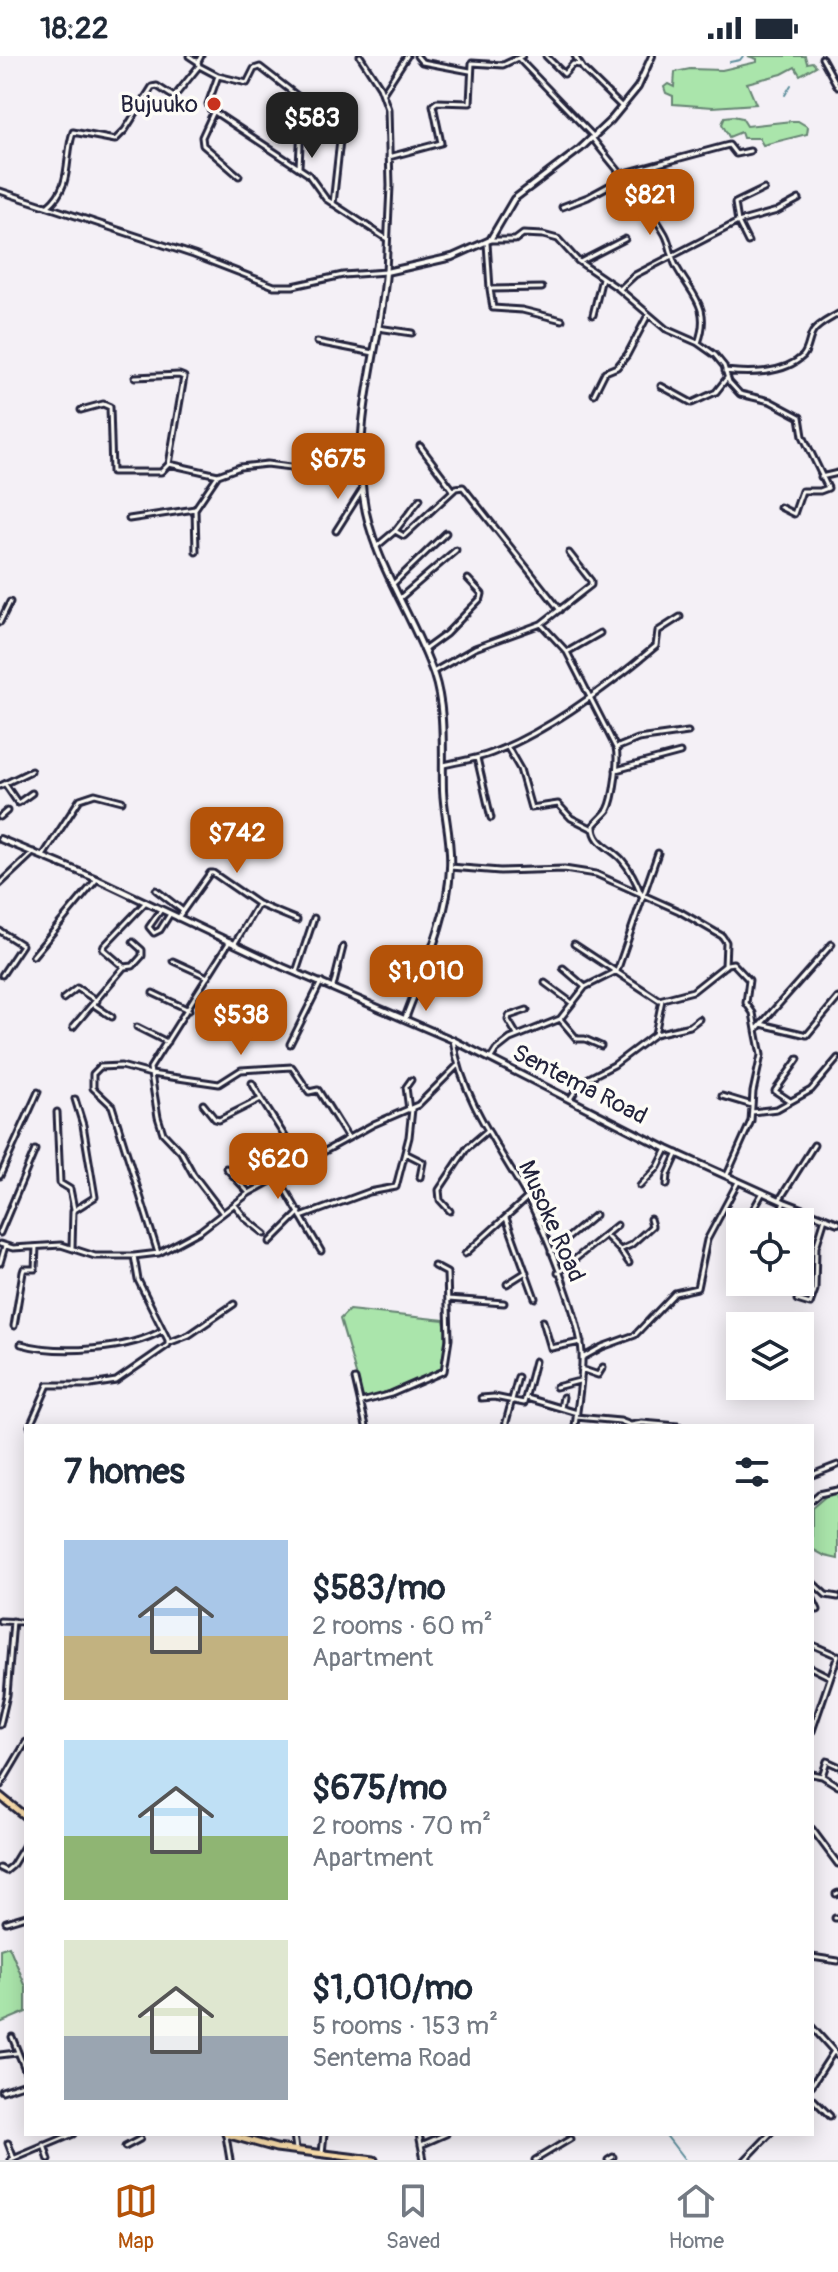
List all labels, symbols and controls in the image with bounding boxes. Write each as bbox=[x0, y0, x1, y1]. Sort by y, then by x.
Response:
text: 18:22 bbox=[40, 10, 108, 47]
place label: Bujuuko bbox=[120, 90, 198, 119]
pin: $583 bbox=[265, 92, 359, 160]
marker: Bujuuko bbox=[205, 95, 223, 113]
text: $583 bbox=[284, 102, 340, 134]
pin: $821 bbox=[603, 169, 697, 237]
text: $821 bbox=[624, 179, 676, 211]
pin: $675 bbox=[291, 433, 385, 501]
text: $675 bbox=[310, 443, 366, 475]
pin: $742 bbox=[190, 807, 284, 875]
text: $742 bbox=[208, 817, 266, 849]
pin: $1,010 bbox=[361, 945, 491, 1013]
text: $1,010 bbox=[388, 955, 464, 987]
pin: $538 bbox=[194, 989, 288, 1057]
text: $538 bbox=[213, 999, 269, 1031]
street label: Sentema Road bbox=[508, 1038, 652, 1131]
pin: $620 bbox=[231, 1133, 325, 1201]
text: $620 bbox=[247, 1143, 309, 1175]
street label: Musoke Road bbox=[512, 1156, 591, 1286]
map controls bbox=[726, 1208, 814, 1400]
button: locate bbox=[726, 1208, 814, 1296]
button: layers bbox=[726, 1312, 814, 1400]
icon: filters bbox=[730, 1450, 774, 1494]
text: 7 homes bbox=[64, 1451, 185, 1494]
text: $583/mo bbox=[312, 1567, 446, 1610]
icon: home bbox=[128, 1572, 224, 1668]
text: 2 rooms · 60 m² bbox=[312, 1610, 493, 1642]
text: Apartment bbox=[312, 1642, 433, 1674]
text: $675/mo bbox=[312, 1767, 447, 1810]
icon: home bbox=[128, 1772, 224, 1868]
text: 2 rooms · 70 m² bbox=[312, 1810, 491, 1842]
text: Apartment bbox=[312, 1842, 433, 1874]
text: $1,010/mo bbox=[312, 1967, 473, 2010]
icon: home bbox=[128, 1972, 224, 2068]
text: 5 rooms · 153 m² bbox=[312, 2010, 498, 2042]
text: Sentema Road bbox=[312, 2042, 472, 2074]
tab: Map bbox=[114, 2179, 158, 2255]
tab: Saved bbox=[386, 2179, 441, 2255]
tab: Home bbox=[669, 2179, 724, 2255]

